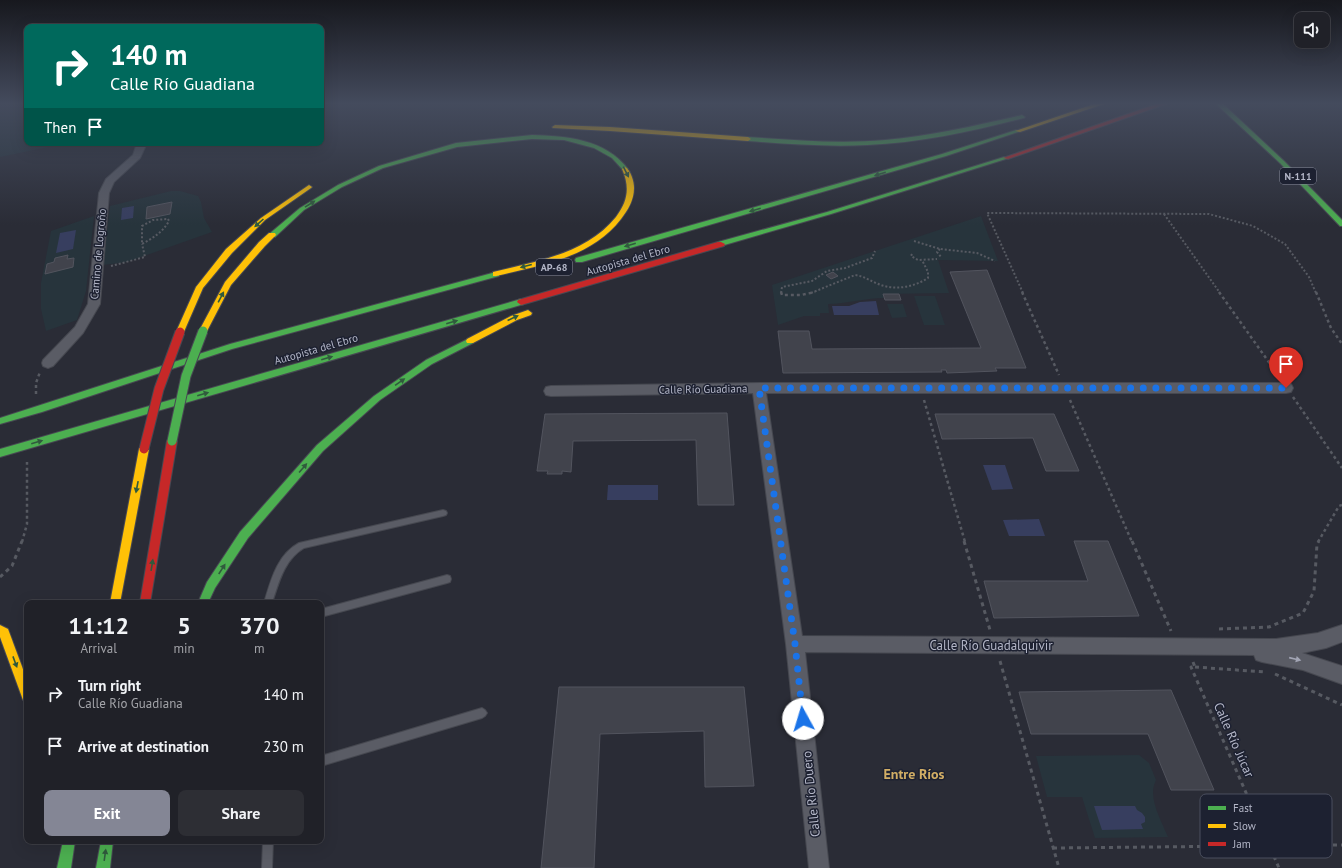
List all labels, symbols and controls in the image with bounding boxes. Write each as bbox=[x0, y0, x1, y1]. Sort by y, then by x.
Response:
map controls bbox=[1294, 12, 1330, 48]
button: sound bbox=[1294, 12, 1330, 48]
text: 140 m bbox=[110, 36, 187, 73]
icon: right bbox=[44, 40, 96, 92]
text: Calle Río Guadiana bbox=[110, 72, 255, 95]
icon: arrive bbox=[84, 116, 106, 138]
text: Then bbox=[44, 118, 76, 137]
one-way arrow bbox=[623, 167, 629, 178]
road number: N-111 bbox=[1280, 168, 1316, 184]
one-way arrow bbox=[874, 171, 886, 177]
one-way arrow bbox=[305, 200, 315, 208]
one-way arrow bbox=[749, 207, 761, 213]
street label: Camino de Logroño bbox=[87, 208, 109, 300]
one-way arrow bbox=[254, 218, 264, 227]
street label: Autopista del Ebro bbox=[584, 241, 672, 279]
one-way arrow bbox=[624, 242, 636, 248]
road number: AP-68 bbox=[536, 259, 572, 275]
one-way arrow bbox=[520, 263, 532, 269]
one-way arrow bbox=[218, 291, 225, 303]
one-way arrow bbox=[508, 315, 520, 321]
one-way arrow bbox=[447, 319, 459, 325]
street label: Autopista del Ebro bbox=[272, 330, 360, 368]
pin bbox=[1269, 347, 1303, 388]
icon: arrive bbox=[1275, 353, 1297, 375]
one-way arrow bbox=[322, 355, 334, 361]
one-way arrow bbox=[395, 378, 405, 386]
street label: Calle Río Guadiana bbox=[659, 381, 747, 397]
one-way arrow bbox=[197, 391, 209, 397]
one-way arrow bbox=[32, 439, 44, 445]
one-way arrow bbox=[298, 462, 307, 473]
one-way arrow bbox=[133, 481, 139, 493]
one-way arrow bbox=[149, 558, 155, 571]
one-way arrow bbox=[218, 564, 226, 574]
text: 11:12 bbox=[68, 610, 129, 641]
text: 5 bbox=[177, 610, 191, 641]
text: 370 bbox=[239, 610, 280, 641]
street label: Calle Río Guadalquivir bbox=[929, 637, 1053, 654]
text: Arrival bbox=[81, 640, 117, 657]
text: min bbox=[173, 640, 195, 657]
text: m bbox=[254, 640, 265, 657]
one-way arrow bbox=[12, 657, 18, 669]
one-way arrow bbox=[1288, 657, 1301, 663]
text: Turn right bbox=[78, 676, 141, 695]
icon: right bbox=[44, 683, 66, 705]
text: 140 m bbox=[263, 685, 304, 704]
text: Calle Río Guadiana bbox=[78, 695, 183, 712]
position arrow bbox=[782, 698, 824, 740]
street label: Calle Río Júcar bbox=[1210, 700, 1258, 781]
icon: arrive bbox=[44, 735, 66, 757]
text: Arrive at destination bbox=[78, 737, 209, 756]
text: 230 m bbox=[263, 737, 304, 756]
street label: Calle Río Duero bbox=[798, 750, 824, 838]
district label: Entre Ríos bbox=[883, 765, 945, 783]
button: Exit bbox=[44, 790, 170, 836]
button: Share bbox=[178, 790, 304, 836]
legend bbox=[1200, 794, 1332, 858]
text: Fast bbox=[1233, 801, 1253, 815]
text: Slow bbox=[1233, 819, 1256, 833]
text: Jam bbox=[1232, 837, 1251, 851]
one-way arrow bbox=[102, 848, 108, 861]

